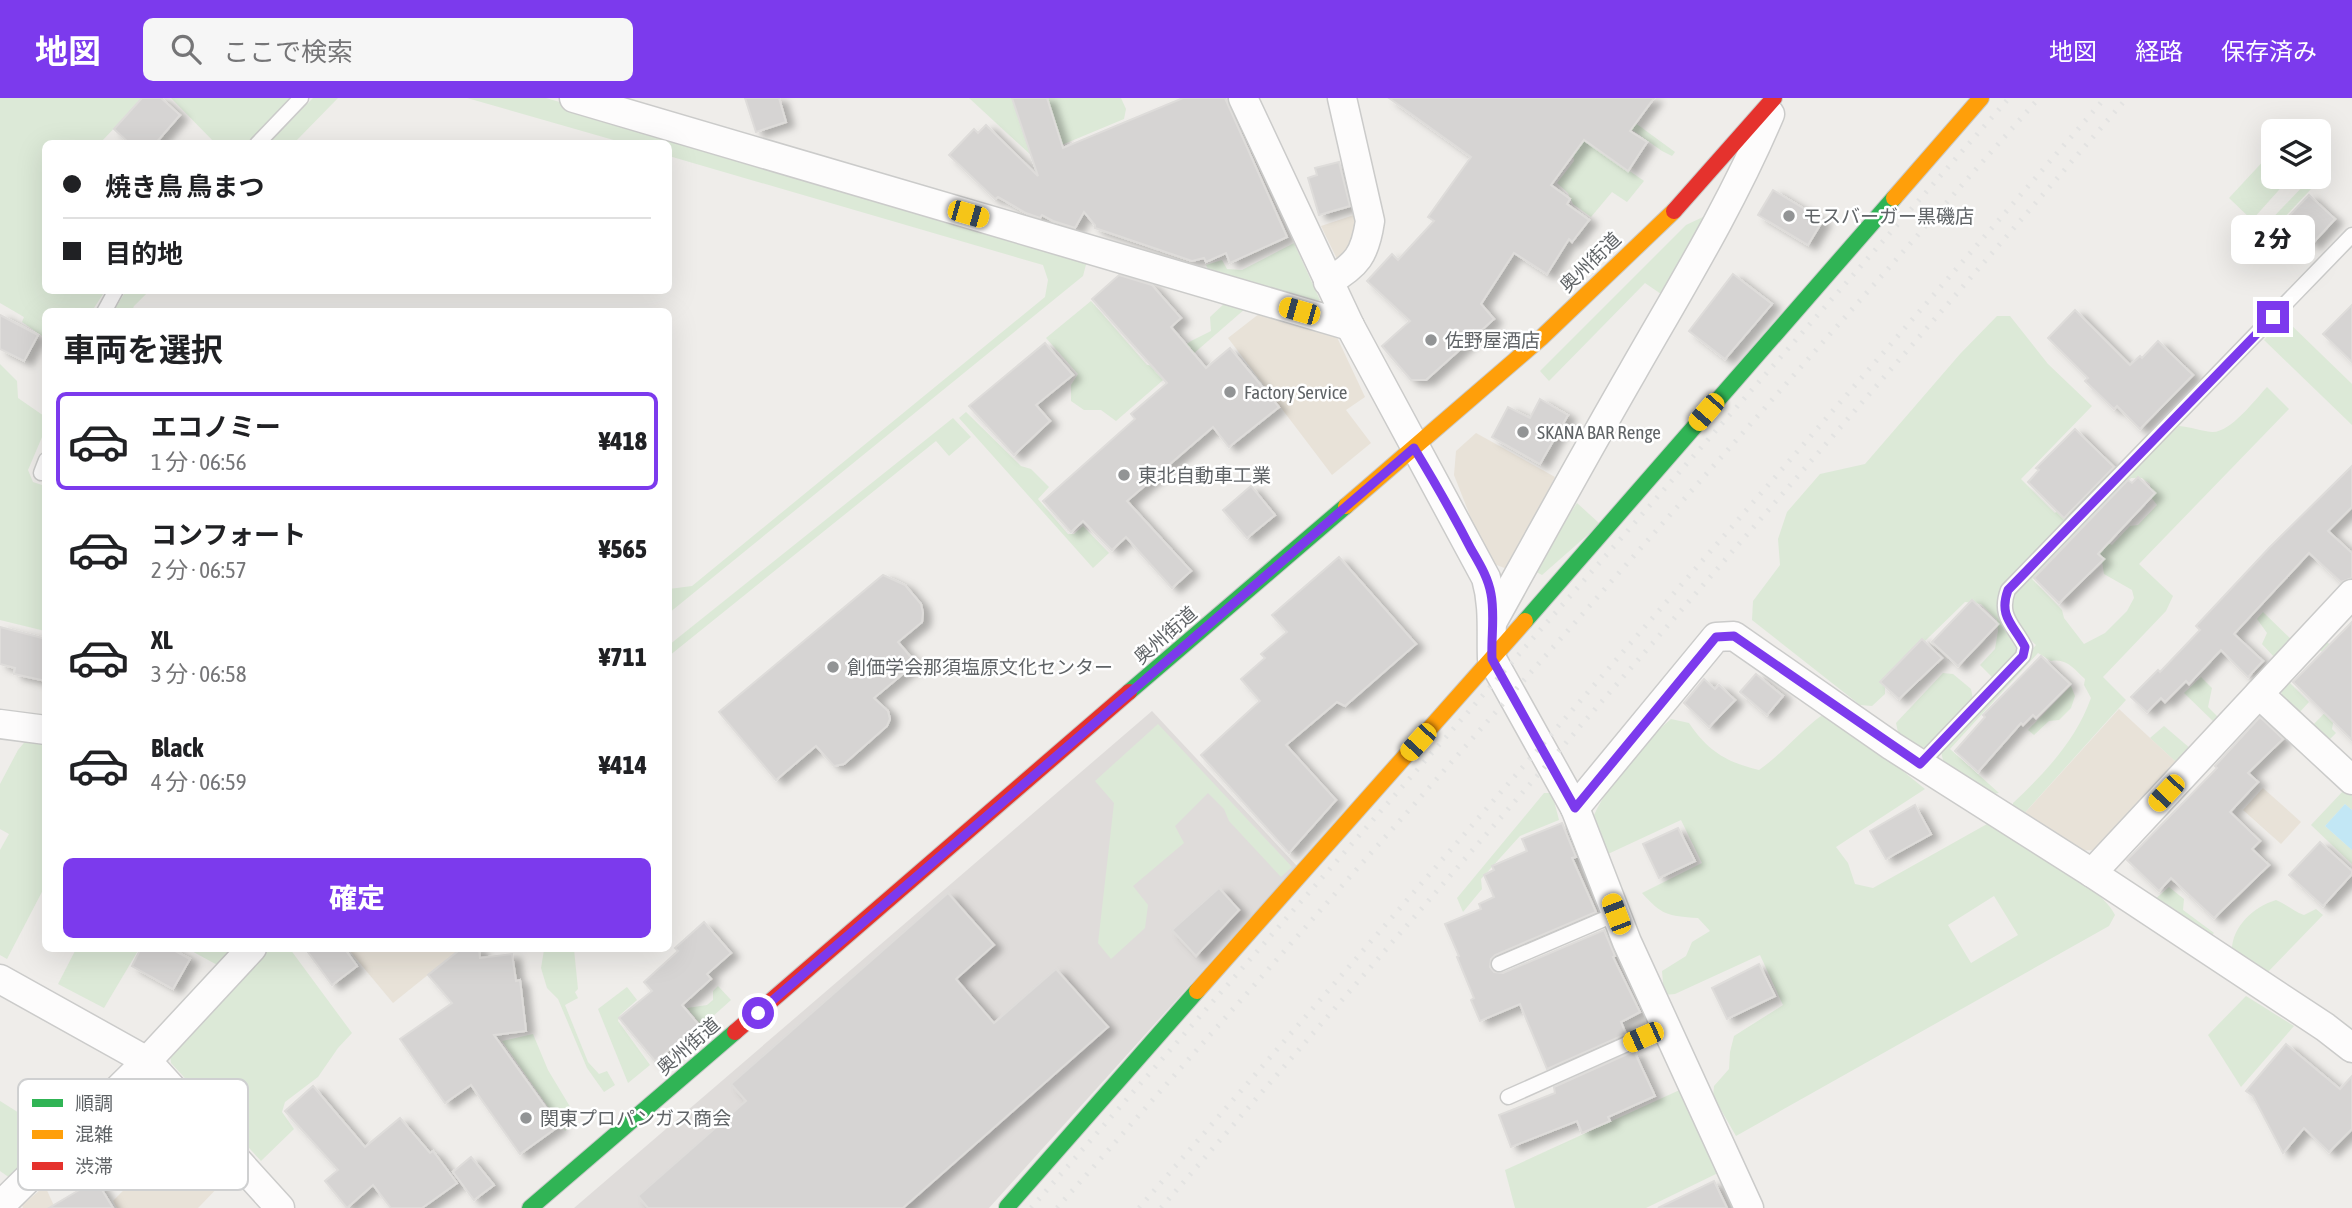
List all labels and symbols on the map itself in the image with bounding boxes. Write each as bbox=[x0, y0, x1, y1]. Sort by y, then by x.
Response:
car bbox=[945, 198, 992, 230]
place label: モスバーガー黒磯店 bbox=[1803, 205, 1974, 227]
marker: モスバーガー黒磯店 bbox=[1781, 208, 1797, 224]
callout: 2 分 bbox=[2231, 216, 2315, 264]
street label: 奥州街道 bbox=[1555, 228, 1625, 296]
car bbox=[1276, 295, 1323, 327]
route end bbox=[2257, 301, 2289, 333]
place label: 佐野屋酒店 bbox=[1445, 329, 1540, 351]
marker: 佐野屋酒店 bbox=[1423, 332, 1439, 348]
place label: Factory Service bbox=[1244, 381, 1347, 403]
marker: Factory Service bbox=[1222, 384, 1238, 400]
car bbox=[1685, 389, 1728, 435]
place label: SKANA BAR Renge bbox=[1537, 421, 1661, 443]
marker: SKANA BAR Renge bbox=[1515, 424, 1531, 440]
place label: 東北自動車工業 bbox=[1138, 464, 1271, 486]
marker: 東北自動車工業 bbox=[1116, 467, 1132, 483]
street label: 奥州街道 bbox=[1129, 602, 1201, 668]
place label: 創価学会那須塩原文化センター bbox=[847, 656, 1113, 678]
marker: 創価学会那須塩原文化センター bbox=[825, 659, 841, 675]
car bbox=[1397, 719, 1440, 765]
car bbox=[2144, 770, 2189, 816]
car bbox=[1599, 891, 1634, 937]
route start bbox=[742, 997, 774, 1029]
street label: 奥州街道 bbox=[652, 1013, 724, 1079]
car bbox=[1620, 1019, 1667, 1055]
legend bbox=[18, 1079, 248, 1190]
text: 順調 bbox=[75, 1092, 113, 1114]
place label: 関東プロパンガス商会 bbox=[540, 1107, 731, 1129]
marker: 関東プロパンガス商会 bbox=[518, 1110, 534, 1126]
text: 混雑 bbox=[75, 1123, 113, 1145]
text: 渋滞 bbox=[75, 1155, 113, 1177]

